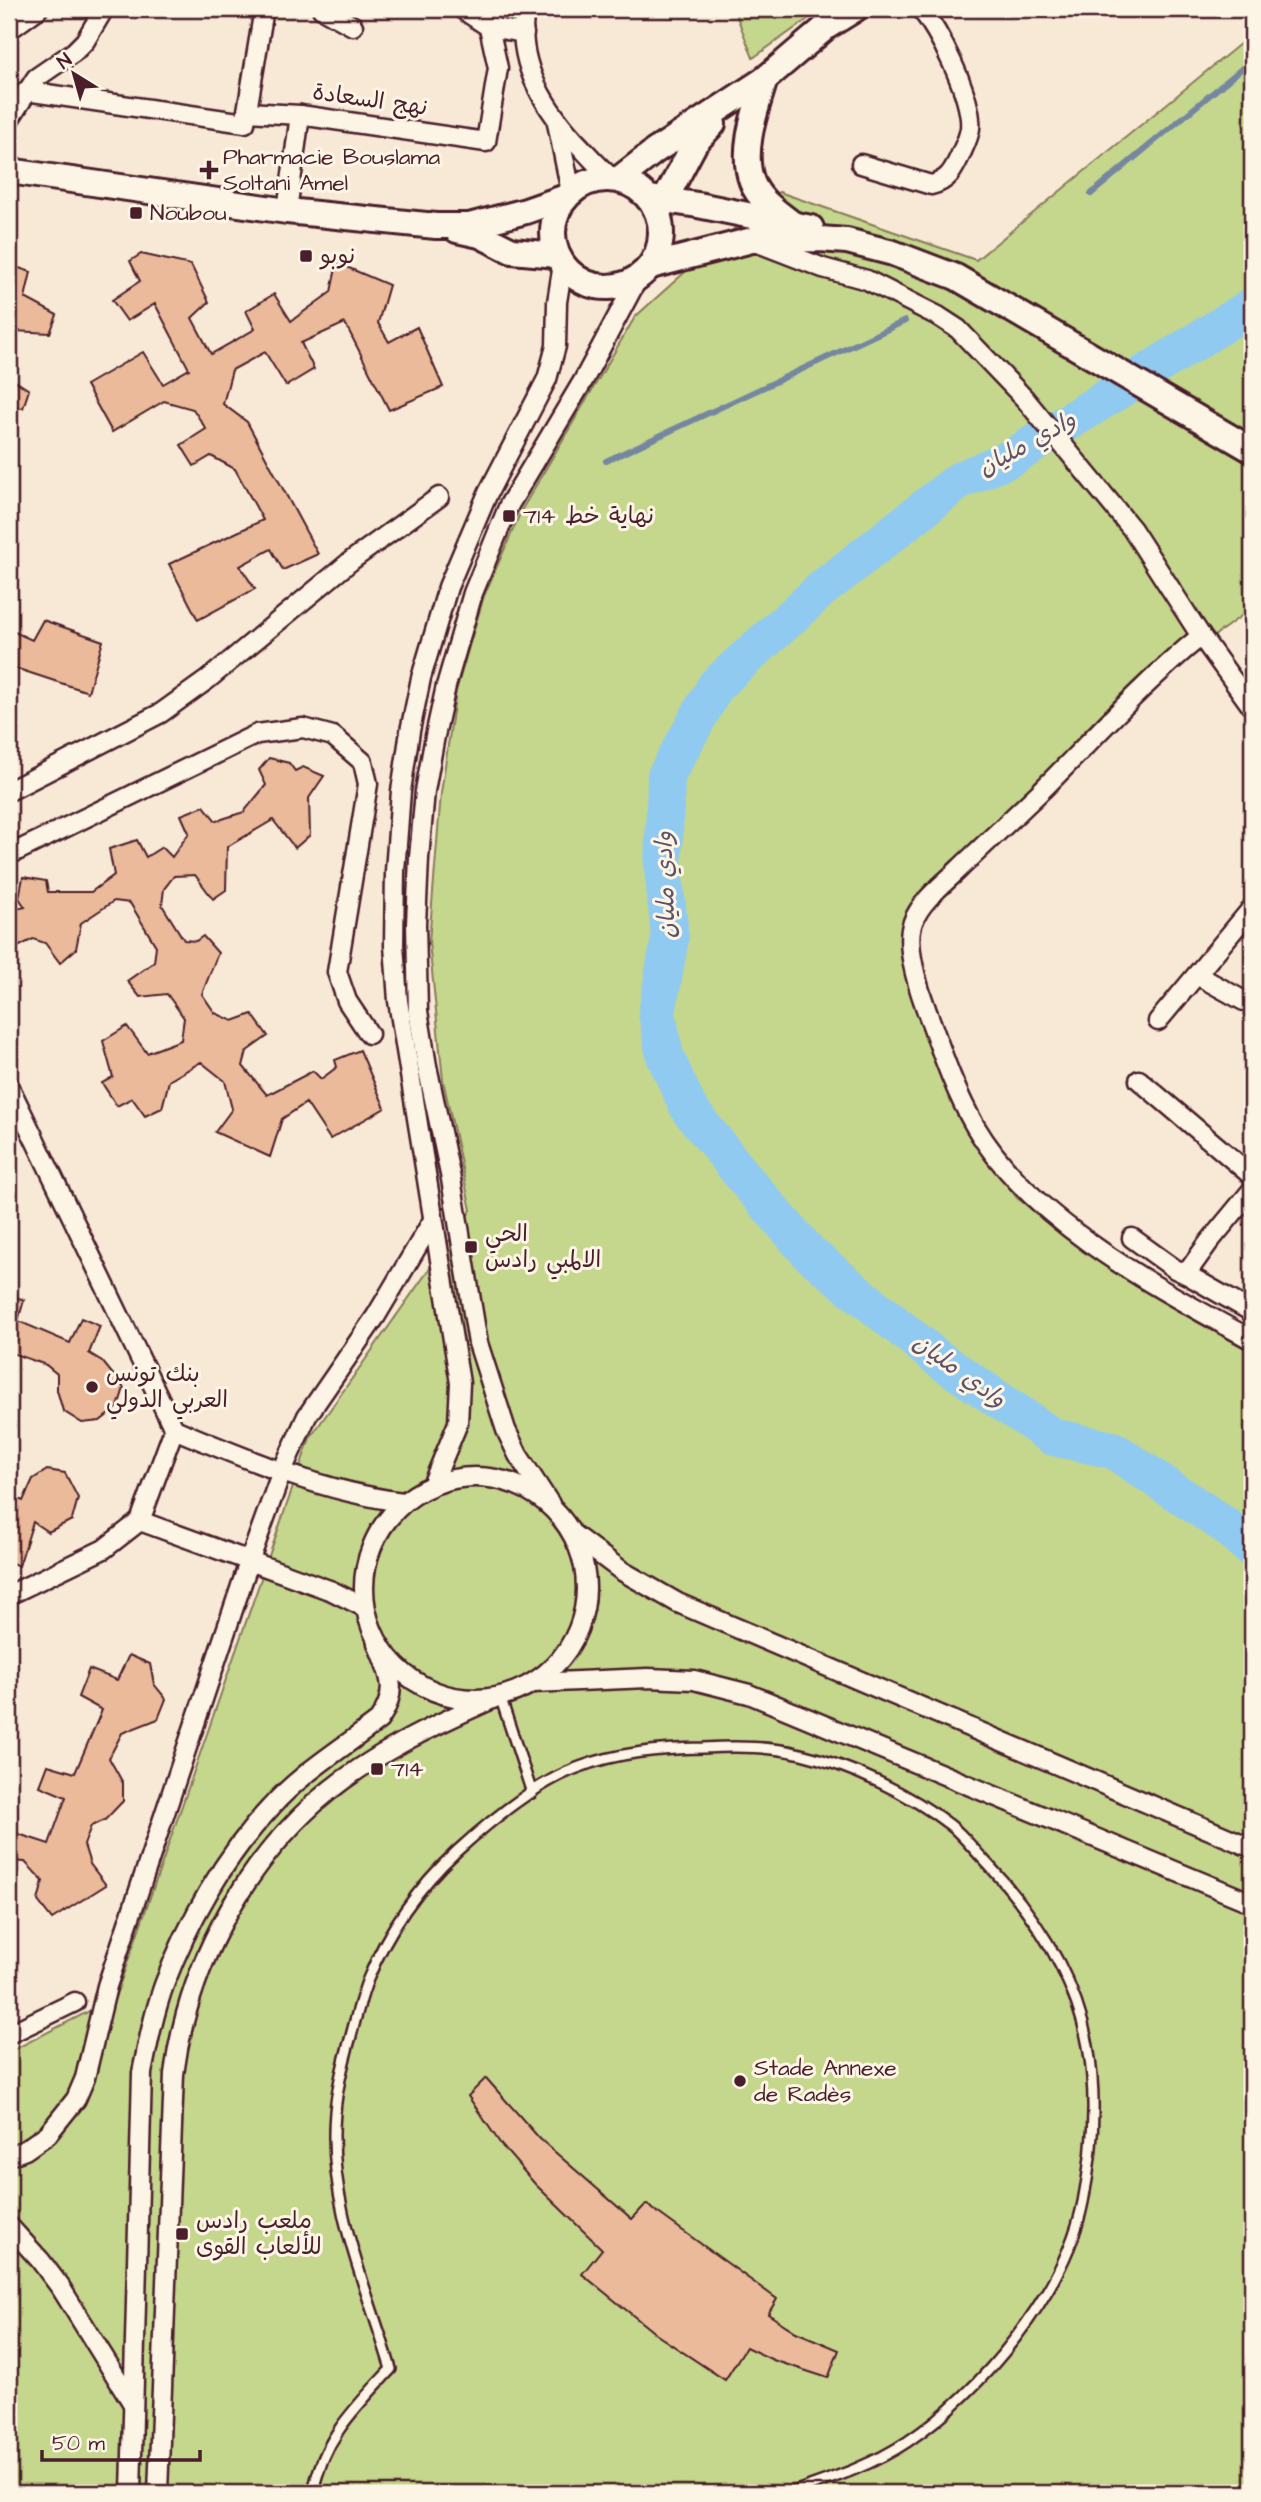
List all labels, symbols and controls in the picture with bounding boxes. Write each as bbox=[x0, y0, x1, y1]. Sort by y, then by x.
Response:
north arrow bbox=[38, 38, 108, 108]
text: N bbox=[52, 47, 78, 76]
street label: نهج السعادة bbox=[310, 76, 430, 124]
place label: Pharmacie Bouslama Soltani Amel bbox=[223, 141, 440, 199]
marker: Pharmacie Bouslama Soltani Amel bbox=[201, 162, 217, 178]
place label: Noubou bbox=[150, 197, 227, 229]
marker: Noubou bbox=[128, 205, 144, 221]
place label: نوبو bbox=[319, 240, 355, 272]
marker: نوبو bbox=[298, 248, 314, 264]
water label: وادي مليان bbox=[972, 403, 1082, 485]
place label: نهاية خط 714 bbox=[523, 500, 654, 532]
marker: نهاية خط 714 bbox=[501, 508, 517, 524]
water label: وادي مليان bbox=[647, 831, 685, 939]
place label: الحي الالمبي رادس bbox=[485, 1218, 601, 1280]
marker: الحي الالمبي رادس bbox=[463, 1239, 479, 1255]
water label: وادي مليان bbox=[906, 1326, 1012, 1416]
place label: بنك تونس العربي الدولي bbox=[106, 1358, 228, 1420]
marker: بنك تونس العربي الدولي bbox=[84, 1379, 100, 1395]
place label: 714 bbox=[391, 1753, 424, 1785]
marker: 714 bbox=[369, 1761, 385, 1777]
place label: Stade Annexe de Radès bbox=[754, 2052, 897, 2110]
marker: Stade Annexe de Radès bbox=[732, 2073, 748, 2089]
place label: ملعب رادس للألعاب القوى bbox=[196, 2205, 322, 2263]
marker: ملعب رادس للألعاب القوى bbox=[174, 2226, 190, 2242]
scale bar bbox=[42, 2418, 200, 2462]
text: 50 m bbox=[52, 2429, 106, 2458]

